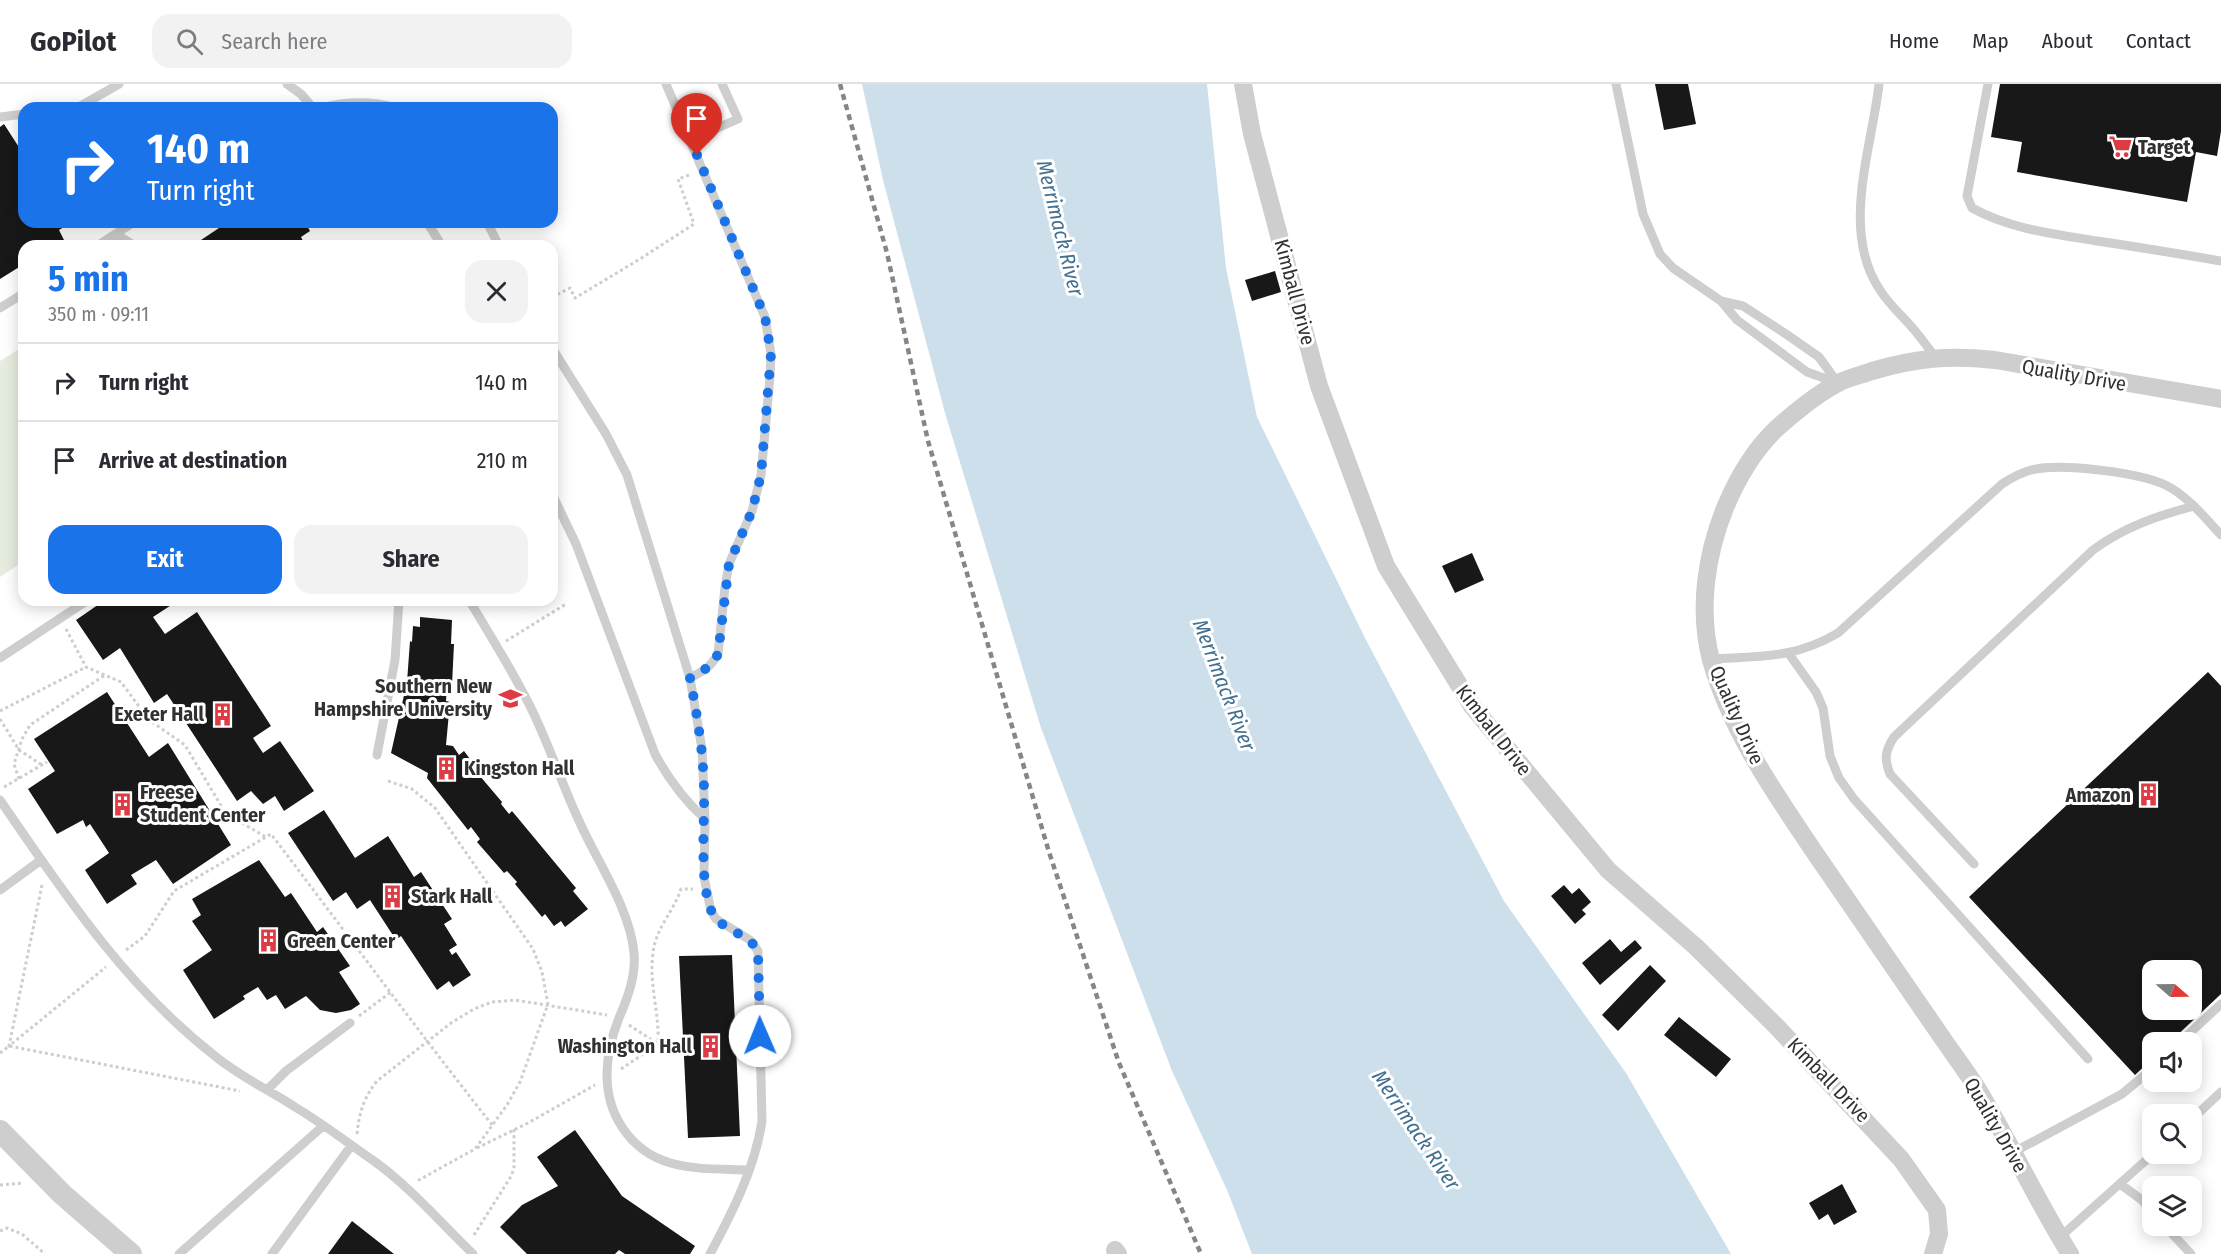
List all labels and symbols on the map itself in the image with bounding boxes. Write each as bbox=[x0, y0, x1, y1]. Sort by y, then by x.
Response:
pin bbox=[671, 93, 722, 155]
supermarket icon: Target bbox=[2107, 134, 2133, 160]
place label: Target bbox=[2138, 135, 2192, 159]
water label: Merrimack River bbox=[1031, 157, 1090, 299]
street label: Kimball Drive bbox=[1269, 236, 1321, 348]
street label: Quality Drive bbox=[2020, 354, 2128, 396]
water label: Merrimack River bbox=[1187, 615, 1261, 755]
street label: Quality Drive bbox=[1705, 662, 1769, 768]
place label: Southern New Hampshire University bbox=[314, 674, 492, 721]
street label: Kimball Drive bbox=[1451, 680, 1537, 780]
school or university icon: Southern New Hampshire University bbox=[497, 685, 523, 711]
building icon: Exeter Hall bbox=[209, 701, 235, 727]
place label: Exeter Hall bbox=[114, 702, 205, 726]
building icon: Kingston Hall bbox=[433, 755, 459, 781]
place label: Kingston Hall bbox=[464, 756, 575, 780]
place label: Freese Student Center bbox=[140, 780, 266, 827]
building icon: Amazon bbox=[2136, 782, 2162, 808]
place label: Amazon bbox=[2065, 783, 2131, 807]
building icon: Freese Student Center bbox=[109, 791, 135, 817]
building icon: Stark Hall bbox=[380, 883, 406, 909]
place label: Stark Hall bbox=[411, 884, 493, 908]
building icon: Green Center bbox=[256, 928, 282, 954]
place label: Green Center bbox=[287, 929, 396, 953]
north arrow bbox=[2142, 960, 2202, 1020]
position arrow bbox=[728, 1004, 792, 1068]
building icon: Washington Hall bbox=[697, 1033, 723, 1059]
street label: Kimball Drive bbox=[1783, 1033, 1875, 1127]
place label: Washington Hall bbox=[558, 1034, 693, 1058]
water label: Merrimack River bbox=[1366, 1065, 1466, 1195]
street label: Quality Drive bbox=[1959, 1073, 2033, 1177]

